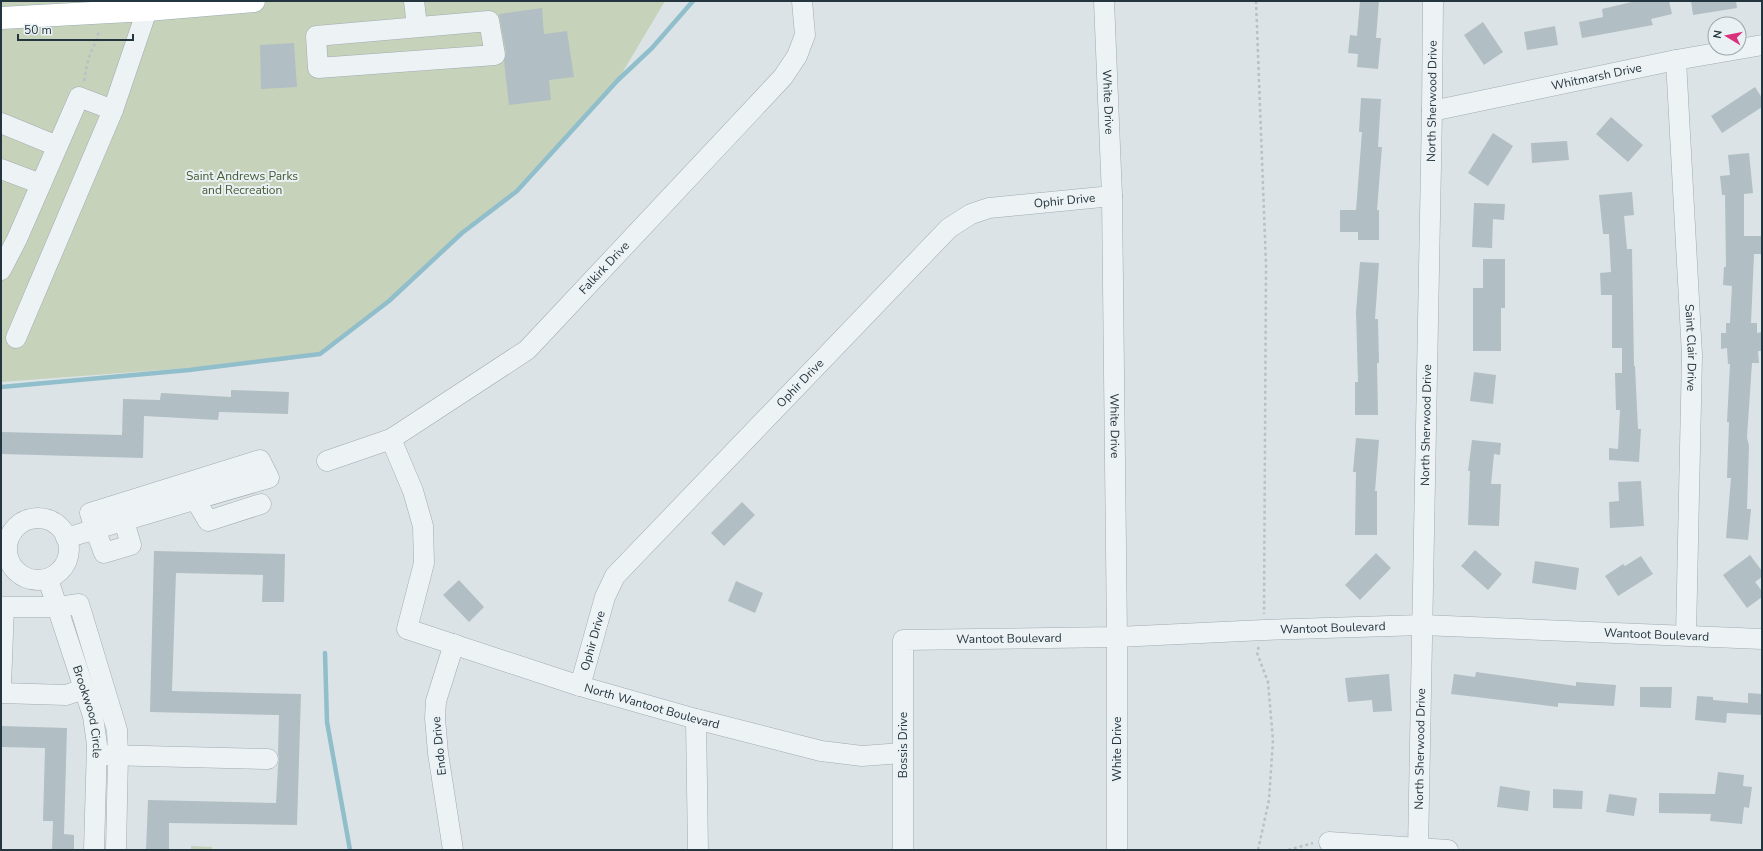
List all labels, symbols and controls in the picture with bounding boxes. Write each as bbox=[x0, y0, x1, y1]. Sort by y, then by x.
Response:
scale bar bbox=[18, 16, 133, 42]
north arrow bbox=[1707, 16, 1747, 56]
text: 50 m bbox=[24, 22, 52, 38]
text: N bbox=[1710, 29, 1726, 40]
street label: North Sherwood Drive bbox=[1423, 40, 1441, 162]
street label: Whitmarsh Drive bbox=[1550, 59, 1643, 94]
street label: White Drive bbox=[1099, 69, 1117, 135]
park label: Saint Andrews Parks and Recreation bbox=[186, 168, 298, 198]
street label: Ophir Drive bbox=[1033, 190, 1096, 212]
street label: Falkirk Drive bbox=[575, 238, 633, 298]
street label: Saint Clair Drive bbox=[1681, 304, 1700, 391]
street label: Ophir Drive bbox=[773, 355, 827, 411]
street label: North Sherwood Drive bbox=[1417, 364, 1435, 486]
street label: White Drive bbox=[1106, 393, 1123, 458]
street label: Ophir Drive bbox=[577, 609, 609, 673]
street label: Wantoot Boulevard bbox=[1280, 618, 1386, 637]
street label: Wantoot Boulevard bbox=[1603, 624, 1710, 645]
street label: Wantoot Boulevard bbox=[956, 630, 1062, 647]
street label: Brookwood Circle bbox=[69, 663, 105, 759]
street label: North Wantoot Boulevard bbox=[583, 680, 721, 733]
street label: North Sherwood Drive bbox=[1411, 688, 1429, 810]
street label: Bossis Drive bbox=[895, 712, 911, 778]
street label: Endo Drive bbox=[428, 716, 450, 776]
street label: White Drive bbox=[1109, 717, 1125, 781]

